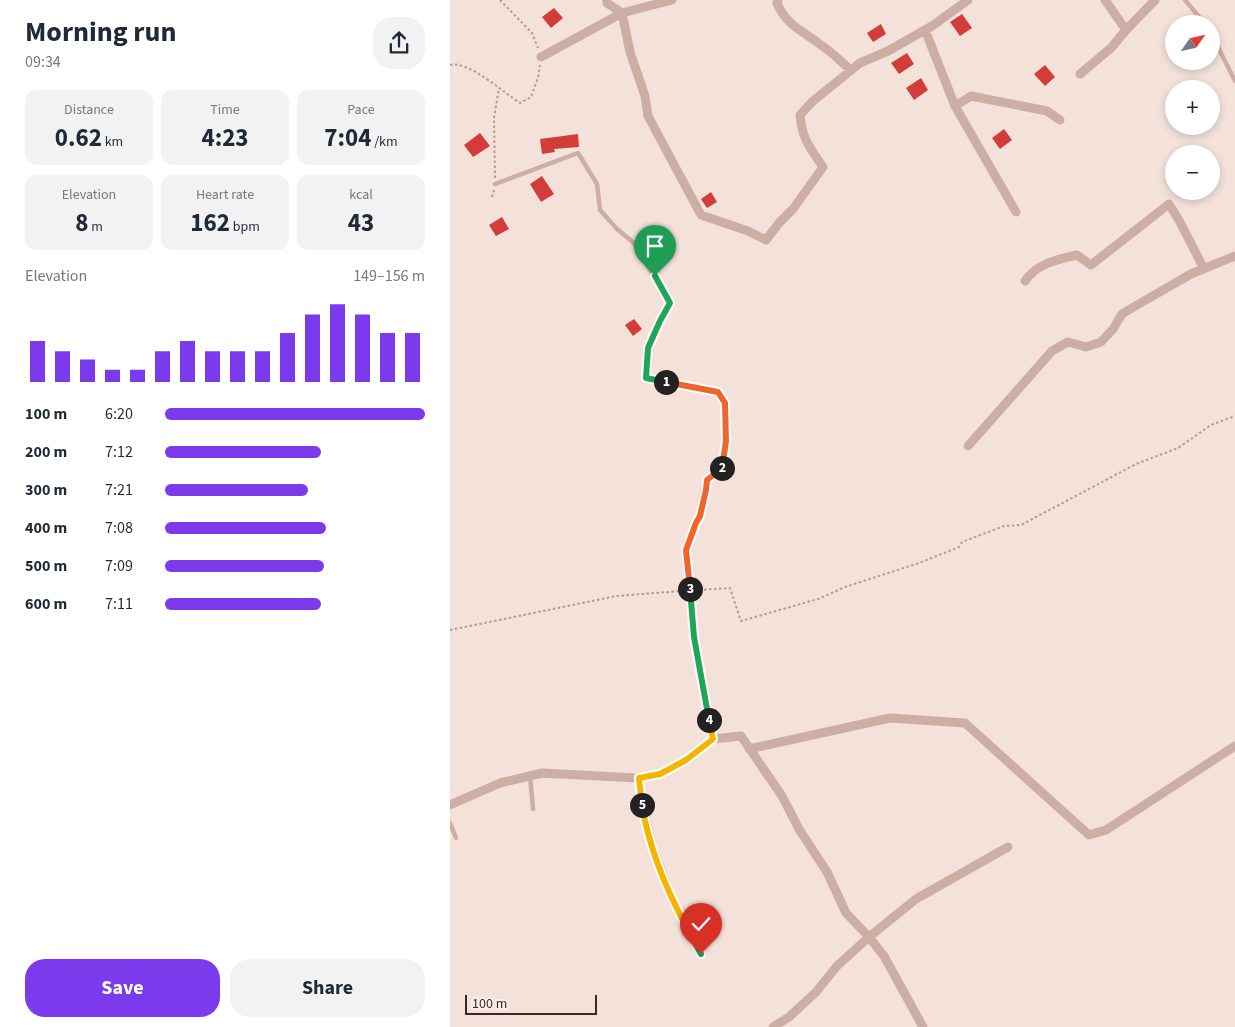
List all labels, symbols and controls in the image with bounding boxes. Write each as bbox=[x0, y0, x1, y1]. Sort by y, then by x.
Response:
text: Morning run bbox=[25, 12, 176, 52]
north arrow bbox=[1165, 15, 1220, 70]
map controls bbox=[1165, 15, 1220, 200]
button: share bbox=[373, 17, 425, 69]
text: 09:34 bbox=[25, 51, 61, 73]
button: + bbox=[1165, 80, 1220, 135]
text: Distance bbox=[64, 100, 114, 120]
text: Time bbox=[210, 100, 240, 120]
text: Pace bbox=[347, 100, 375, 120]
text: 0.62 bbox=[55, 120, 102, 156]
text: 4:23 bbox=[201, 120, 249, 156]
text: 7:04 bbox=[324, 120, 371, 156]
text: km bbox=[102, 132, 123, 152]
text: /km bbox=[371, 132, 398, 152]
button: − bbox=[1165, 145, 1220, 200]
text: Elevation bbox=[62, 185, 116, 205]
text: Heart rate bbox=[196, 185, 254, 205]
text: kcal bbox=[349, 185, 373, 205]
text: 8 bbox=[75, 205, 88, 241]
text: 162 bbox=[190, 205, 230, 241]
text: 43 bbox=[348, 205, 374, 241]
text: m bbox=[88, 217, 103, 237]
text: bpm bbox=[230, 217, 260, 237]
pin bbox=[634, 225, 676, 276]
icon: arrive bbox=[641, 232, 669, 260]
text: Elevation bbox=[25, 265, 87, 287]
text: 149–156 m bbox=[353, 265, 425, 287]
pin: 1 bbox=[654, 370, 678, 394]
text: 1 bbox=[663, 372, 670, 392]
text: 100 m bbox=[25, 403, 67, 425]
text: 6:20 bbox=[105, 403, 133, 425]
text: 200 m bbox=[25, 441, 67, 463]
text: 7:12 bbox=[105, 441, 133, 463]
pin: 2 bbox=[710, 456, 734, 480]
text: 2 bbox=[719, 458, 726, 478]
text: 300 m bbox=[25, 479, 67, 501]
text: 7:21 bbox=[105, 479, 133, 501]
text: 400 m bbox=[25, 517, 67, 539]
text: 7:08 bbox=[105, 517, 133, 539]
text: 500 m bbox=[25, 555, 67, 577]
text: 7:09 bbox=[105, 555, 133, 577]
pin: 3 bbox=[678, 576, 702, 602]
text: 3 bbox=[687, 579, 694, 599]
text: 600 m bbox=[25, 593, 67, 615]
text: 7:11 bbox=[105, 593, 133, 615]
pin: 4 bbox=[696, 708, 722, 732]
text: 4 bbox=[706, 710, 713, 730]
pin: 5 bbox=[630, 792, 654, 818]
text: 5 bbox=[639, 795, 646, 815]
pin bbox=[680, 903, 722, 954]
icon: check bbox=[687, 910, 715, 938]
button: Save bbox=[25, 959, 220, 1017]
button: Share bbox=[230, 959, 425, 1017]
scale bar bbox=[465, 992, 598, 1015]
text: 100 m bbox=[472, 994, 507, 1014]

